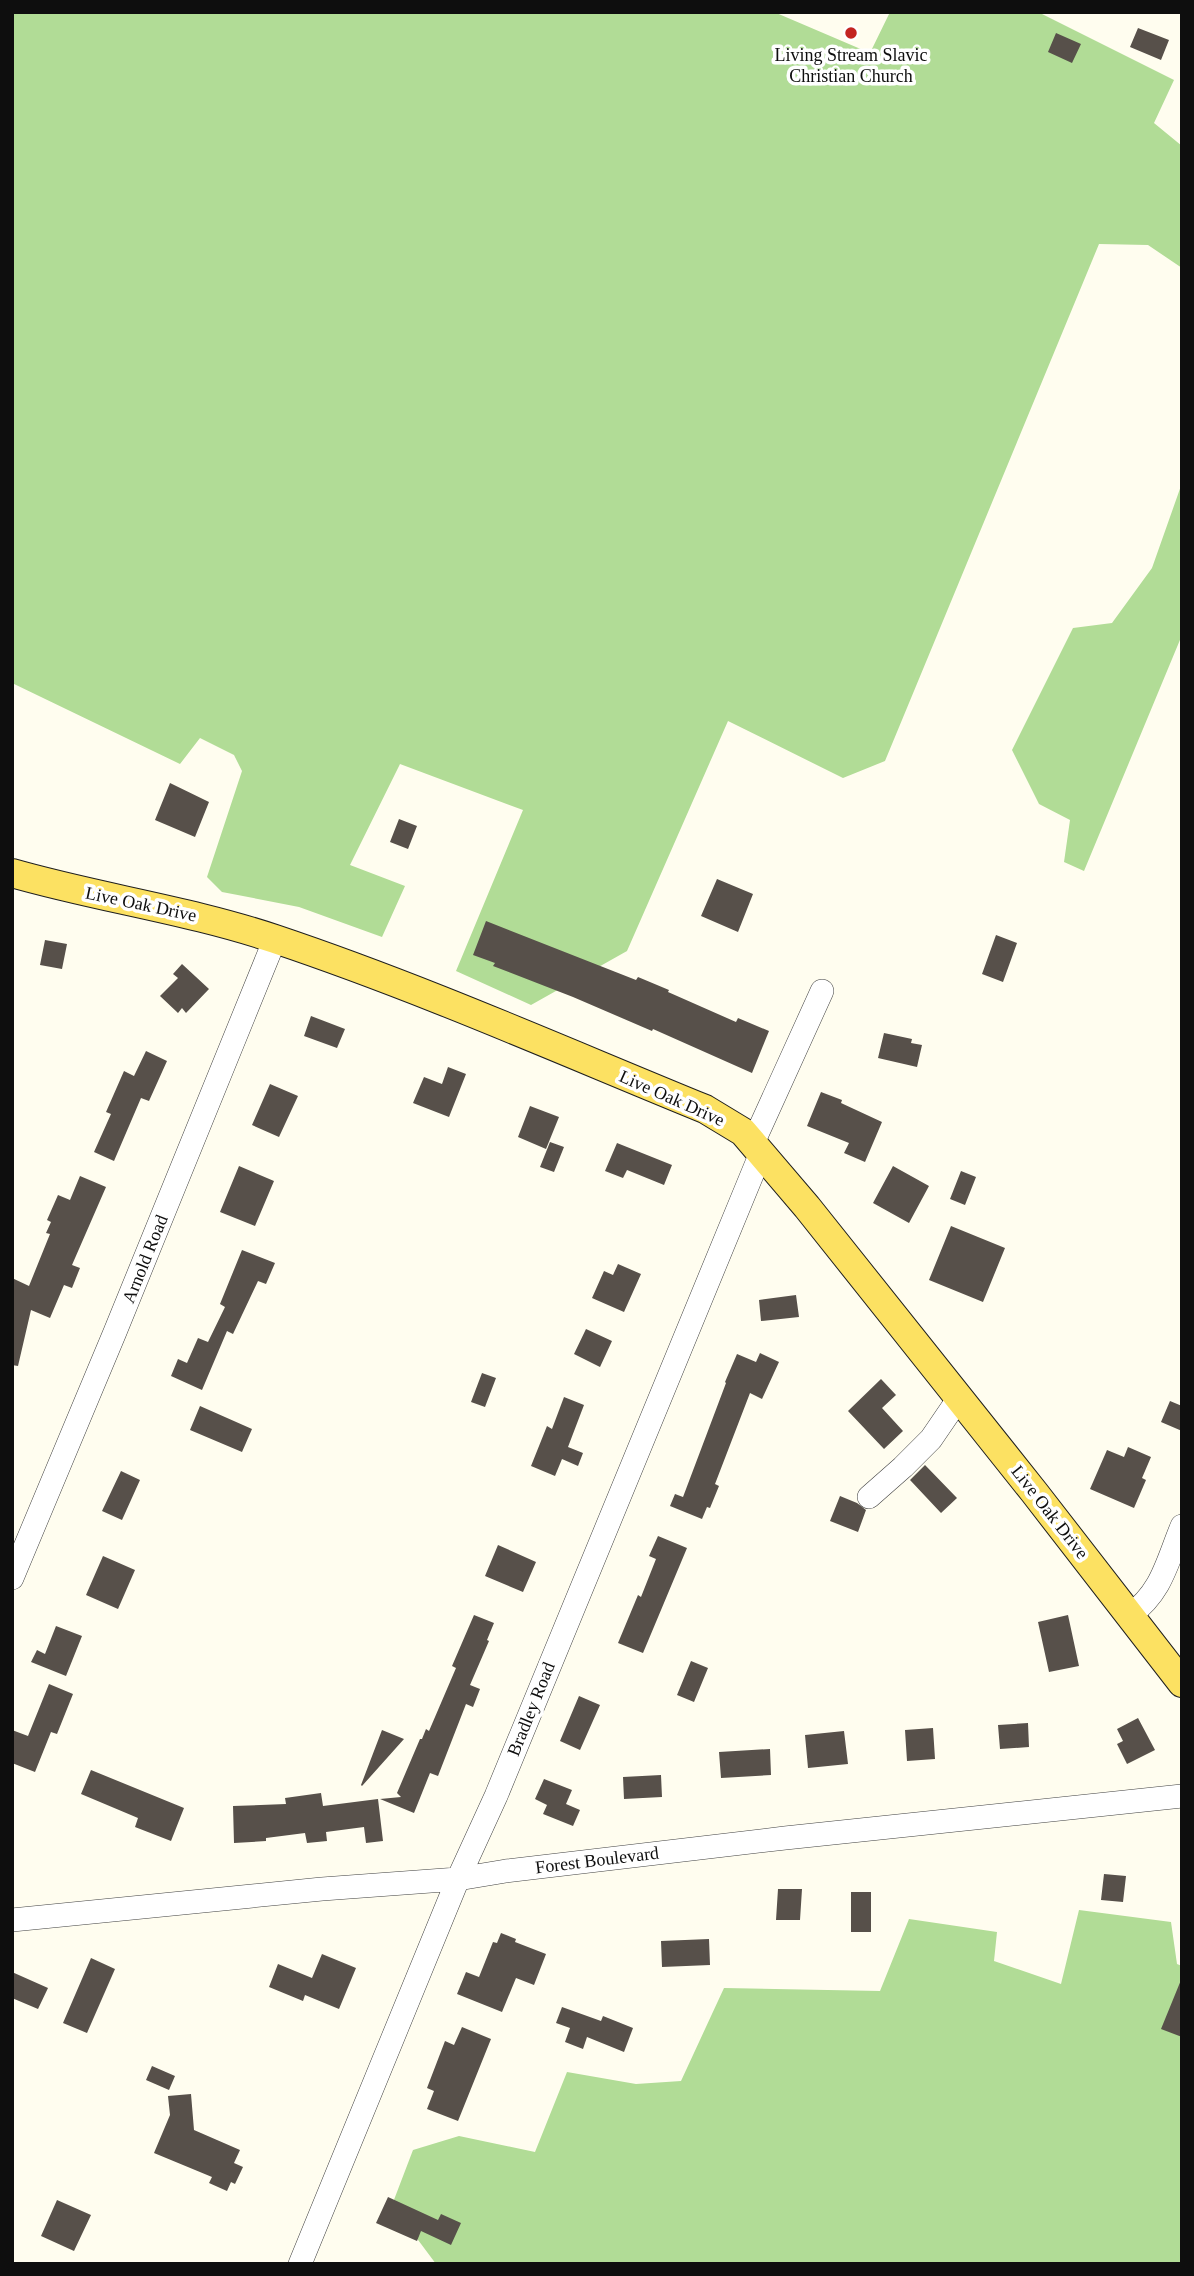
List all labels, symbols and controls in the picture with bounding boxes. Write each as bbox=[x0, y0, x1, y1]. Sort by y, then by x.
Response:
marker: Living Stream Slavic Christian Church bbox=[843, 25, 859, 41]
place label: Living Stream Slavic Christian Church bbox=[775, 45, 927, 86]
street label: Live Oak Drive bbox=[84, 882, 198, 926]
street label: Live Oak Drive bbox=[616, 1066, 728, 1130]
street label: Arnold Road bbox=[118, 1212, 172, 1306]
street label: Live Oak Drive bbox=[1007, 1461, 1093, 1563]
street label: Bradley Road bbox=[503, 1659, 559, 1759]
street label: Forest Boulevard bbox=[534, 1842, 660, 1878]

